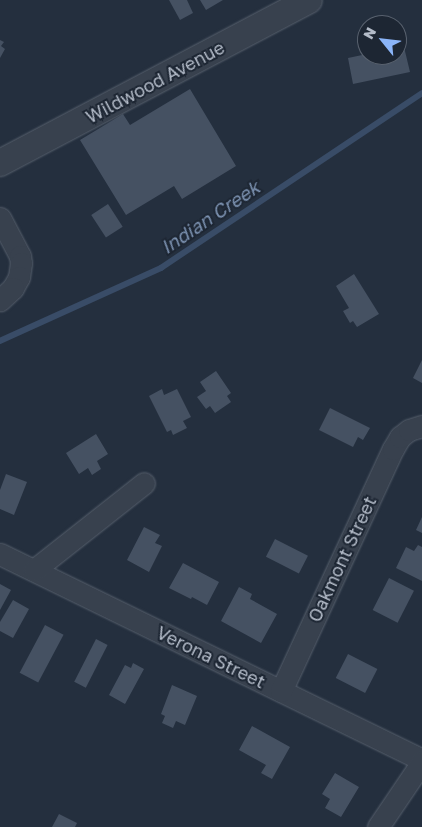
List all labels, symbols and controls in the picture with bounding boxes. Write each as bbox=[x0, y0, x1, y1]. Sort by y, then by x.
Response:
north arrow bbox=[357, 15, 407, 65]
text: N bbox=[359, 24, 379, 42]
street label: Wildwood Avenue bbox=[82, 36, 228, 128]
water label: Indian Creek bbox=[156, 176, 264, 258]
street label: Oakmont Street bbox=[303, 493, 381, 625]
street label: Verona Street bbox=[153, 621, 269, 693]

